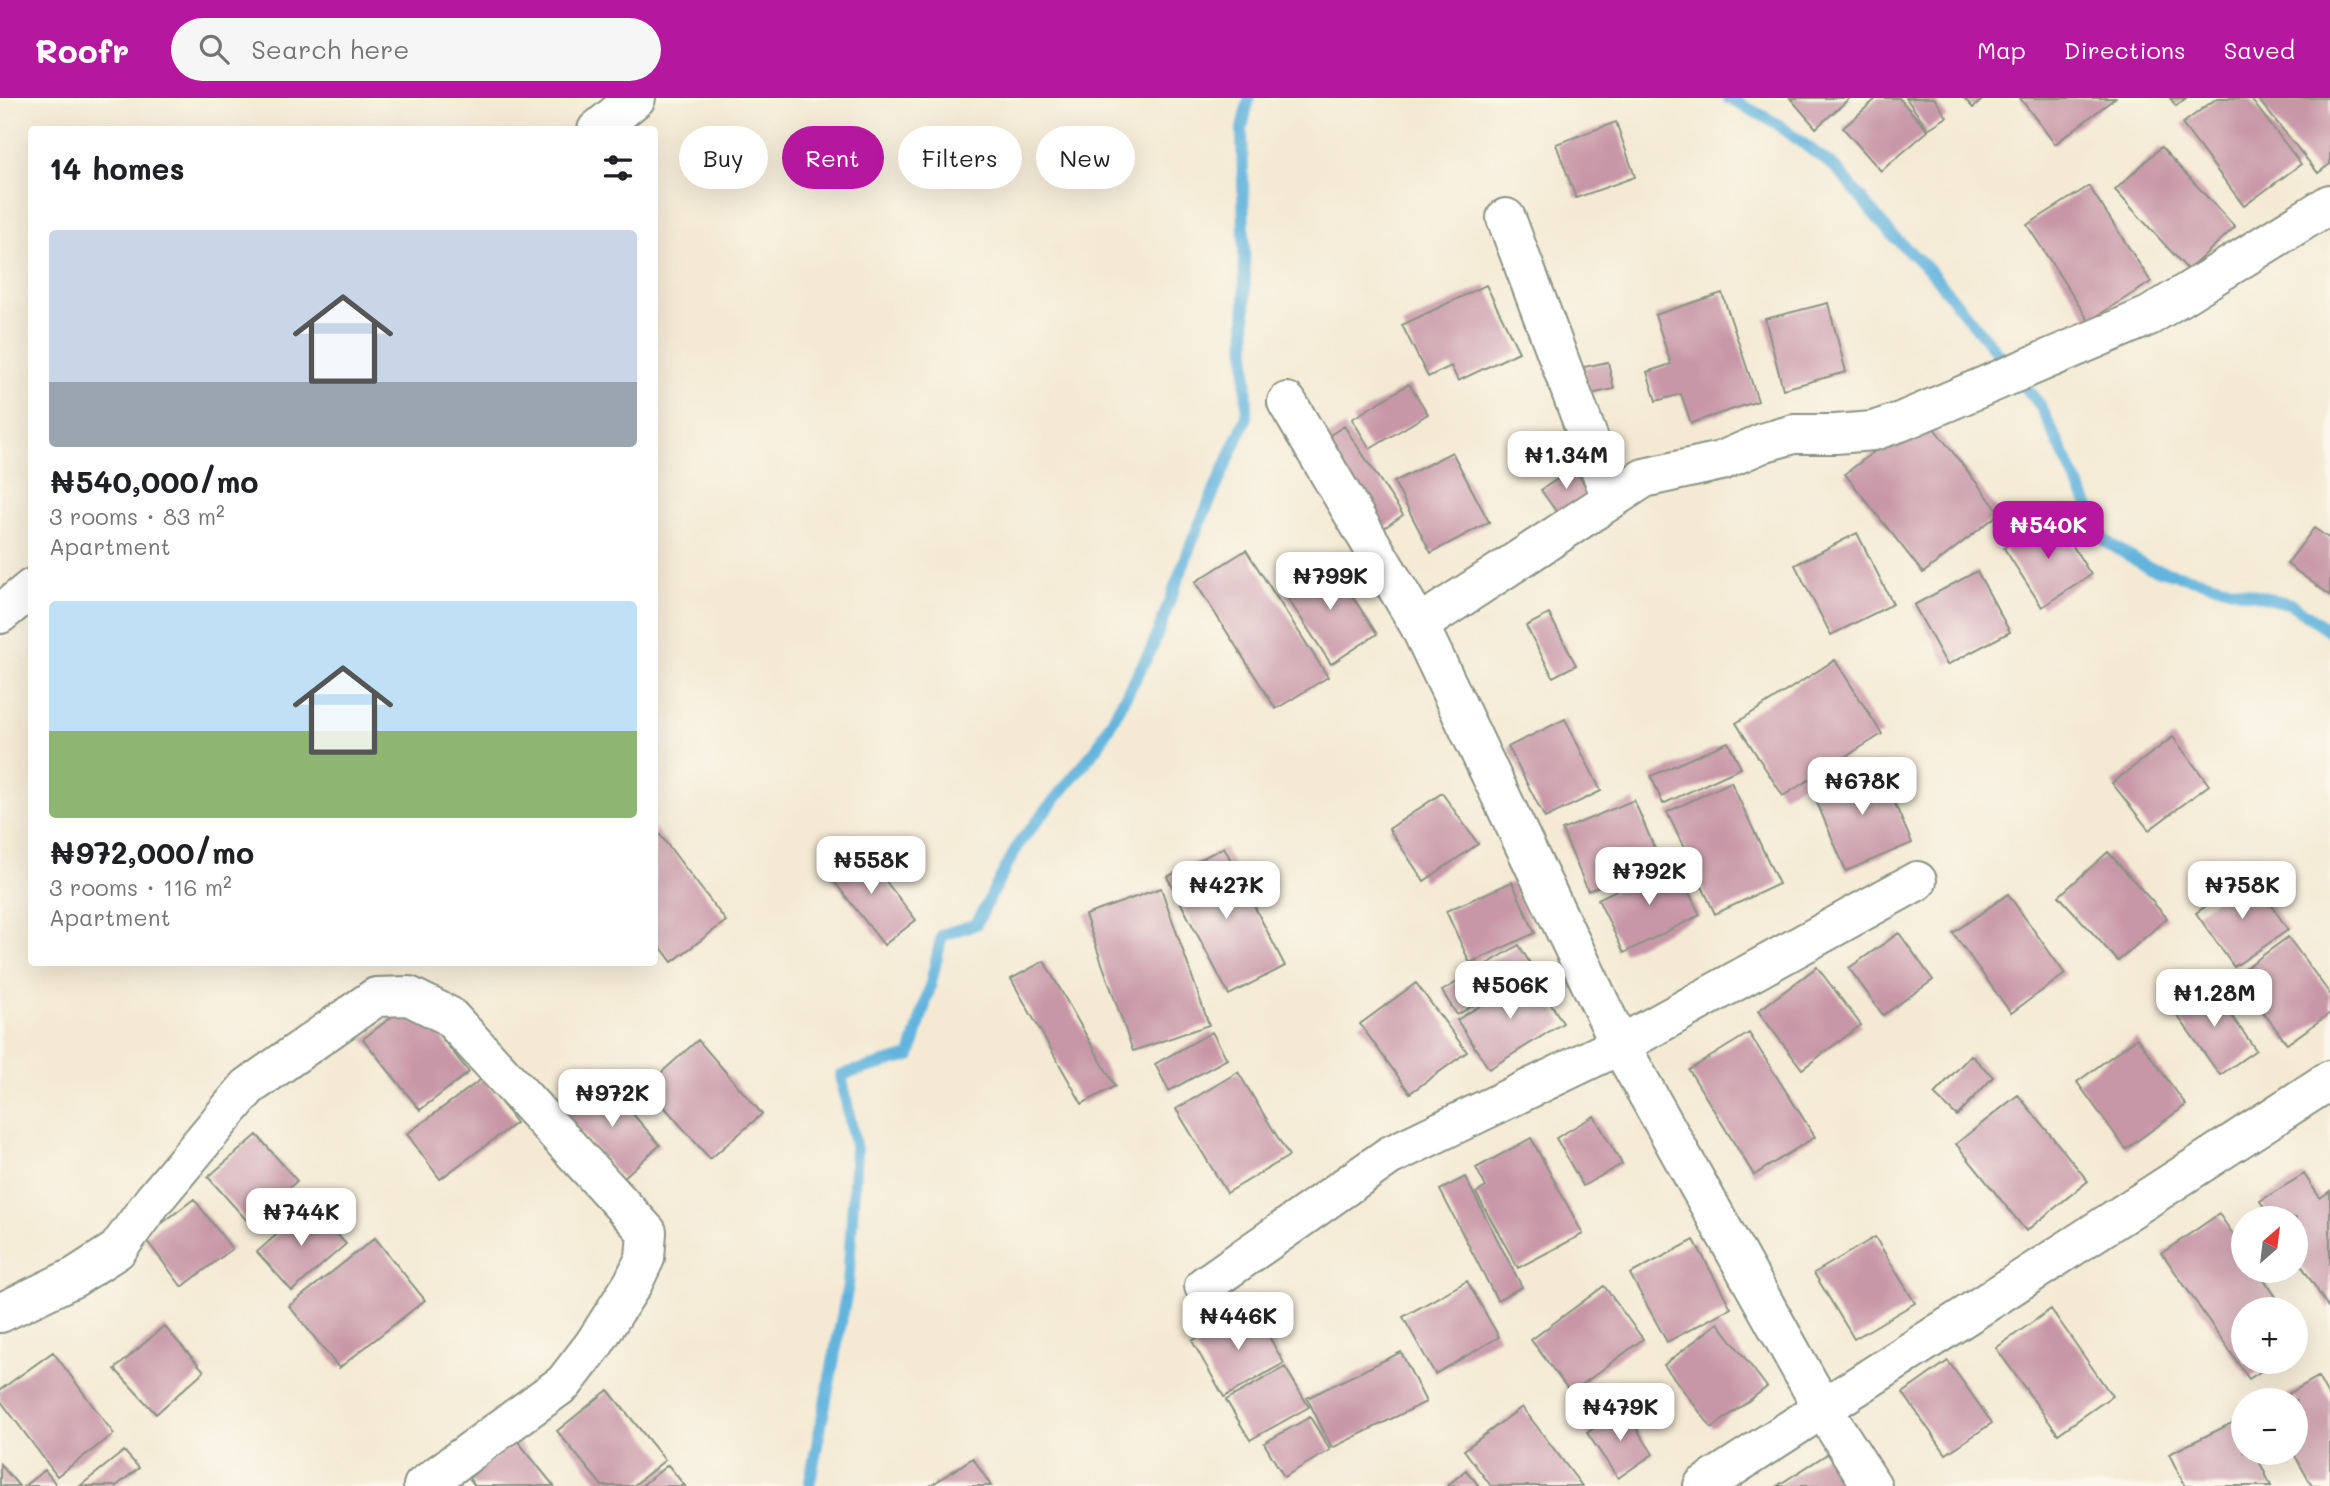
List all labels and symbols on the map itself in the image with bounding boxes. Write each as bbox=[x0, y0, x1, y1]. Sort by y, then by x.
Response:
pin: ₦1.34M bbox=[1509, 432, 1623, 491]
pin: ₦540K bbox=[1999, 502, 2097, 561]
pin: ₦799K bbox=[1281, 552, 1379, 612]
pin: ₦678K bbox=[1813, 758, 1911, 817]
pin: ₦558K bbox=[822, 836, 920, 896]
pin: ₦792K bbox=[1600, 848, 1698, 907]
pin: ₦427K bbox=[1177, 862, 1275, 921]
pin: ₦758K bbox=[2193, 862, 2291, 921]
pin: ₦506K bbox=[1461, 962, 1559, 1021]
pin: ₦1.28M bbox=[2157, 970, 2271, 1029]
pin: ₦972K bbox=[563, 1070, 661, 1129]
pin: ₦744K bbox=[252, 1188, 350, 1248]
north arrow bbox=[2231, 1206, 2308, 1283]
pin: ₦446K bbox=[1189, 1292, 1287, 1352]
pin: ₦479K bbox=[1571, 1384, 1669, 1443]

